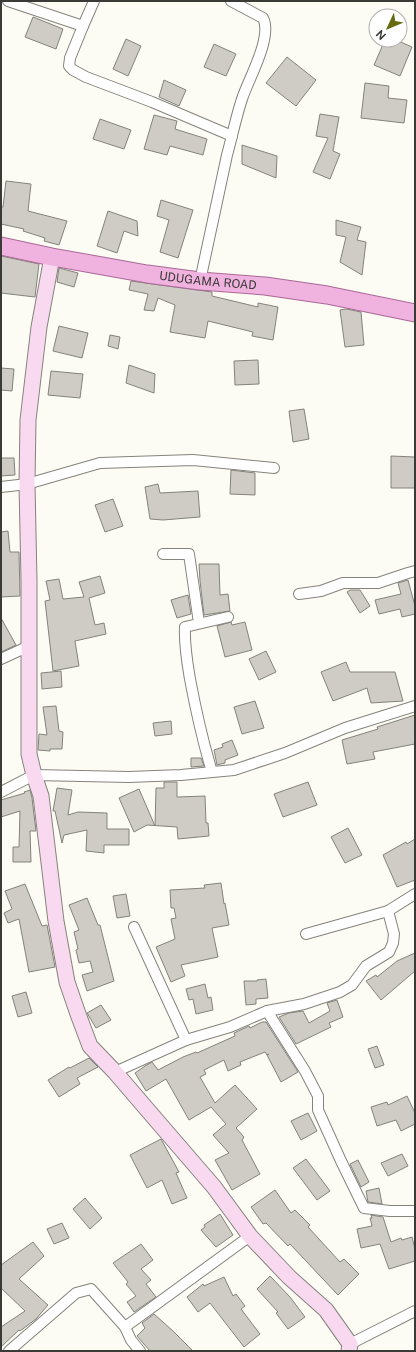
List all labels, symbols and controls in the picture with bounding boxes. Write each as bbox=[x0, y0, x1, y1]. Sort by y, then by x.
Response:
north arrow bbox=[368, 8, 408, 48]
text: N bbox=[374, 28, 388, 42]
street label: UDUGAMA ROAD bbox=[158, 269, 257, 292]

